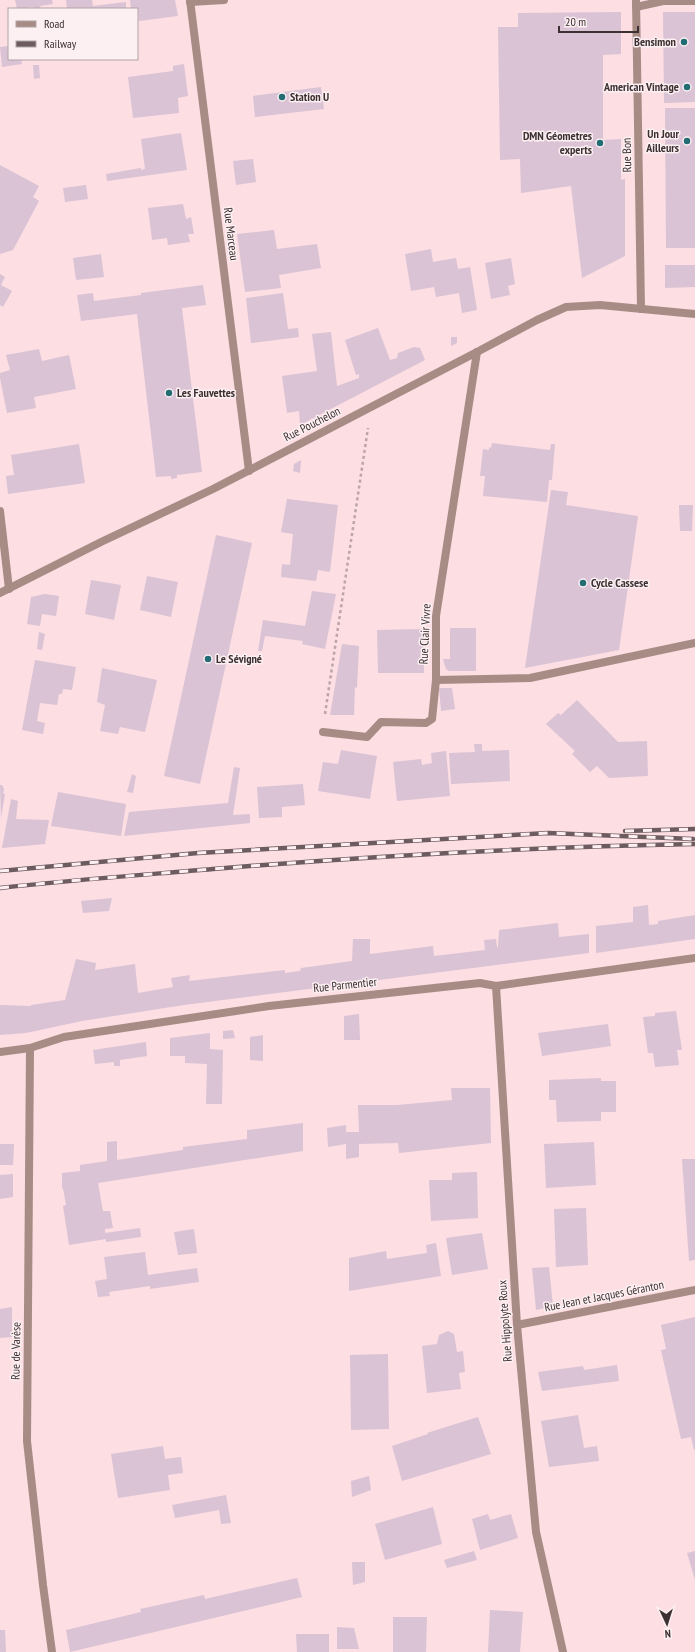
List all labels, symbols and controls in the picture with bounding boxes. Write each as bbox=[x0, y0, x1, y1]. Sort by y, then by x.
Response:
legend bbox=[8, 8, 138, 60]
scale bar bbox=[559, 8, 638, 34]
text: 20 m bbox=[565, 14, 586, 29]
text: Road bbox=[44, 16, 64, 31]
place label: Bensimon bbox=[634, 34, 676, 49]
text: Railway bbox=[44, 36, 77, 51]
marker: Bensimon bbox=[679, 37, 689, 47]
place label: American Vintage bbox=[603, 79, 679, 94]
marker: American Vintage bbox=[682, 82, 692, 92]
place label: Station U bbox=[290, 89, 329, 104]
marker: Station U bbox=[277, 92, 287, 102]
place label: Un Jour Ailleurs bbox=[645, 126, 679, 155]
place label: DMN Géometres experts bbox=[523, 128, 592, 157]
marker: Un Jour Ailleurs bbox=[682, 136, 692, 146]
marker: DMN Géometres experts bbox=[595, 138, 605, 148]
street label: Rue Bon bbox=[619, 138, 634, 172]
street label: Rue Marceau bbox=[221, 207, 242, 261]
place label: Les Fauvettes bbox=[177, 385, 235, 400]
marker: Les Fauvettes bbox=[164, 388, 174, 398]
street label: Rue Pouchelon bbox=[281, 403, 343, 444]
place label: Cycle Cassese bbox=[591, 575, 648, 590]
marker: Cycle Cassese bbox=[578, 578, 588, 588]
street label: Rue Clair Vivre bbox=[415, 603, 434, 665]
place label: Le Sévigné bbox=[216, 651, 262, 666]
marker: Le Sévigné bbox=[203, 654, 213, 664]
street label: Rue Parmentier bbox=[312, 974, 378, 995]
street label: Rue Jean et Jacques Géranton bbox=[543, 1277, 665, 1314]
street label: Rue Hippolyte Roux bbox=[494, 1280, 515, 1362]
street label: Rue de Varèse bbox=[7, 1322, 24, 1380]
north arrow bbox=[647, 1604, 687, 1644]
text: N bbox=[664, 1627, 671, 1641]

